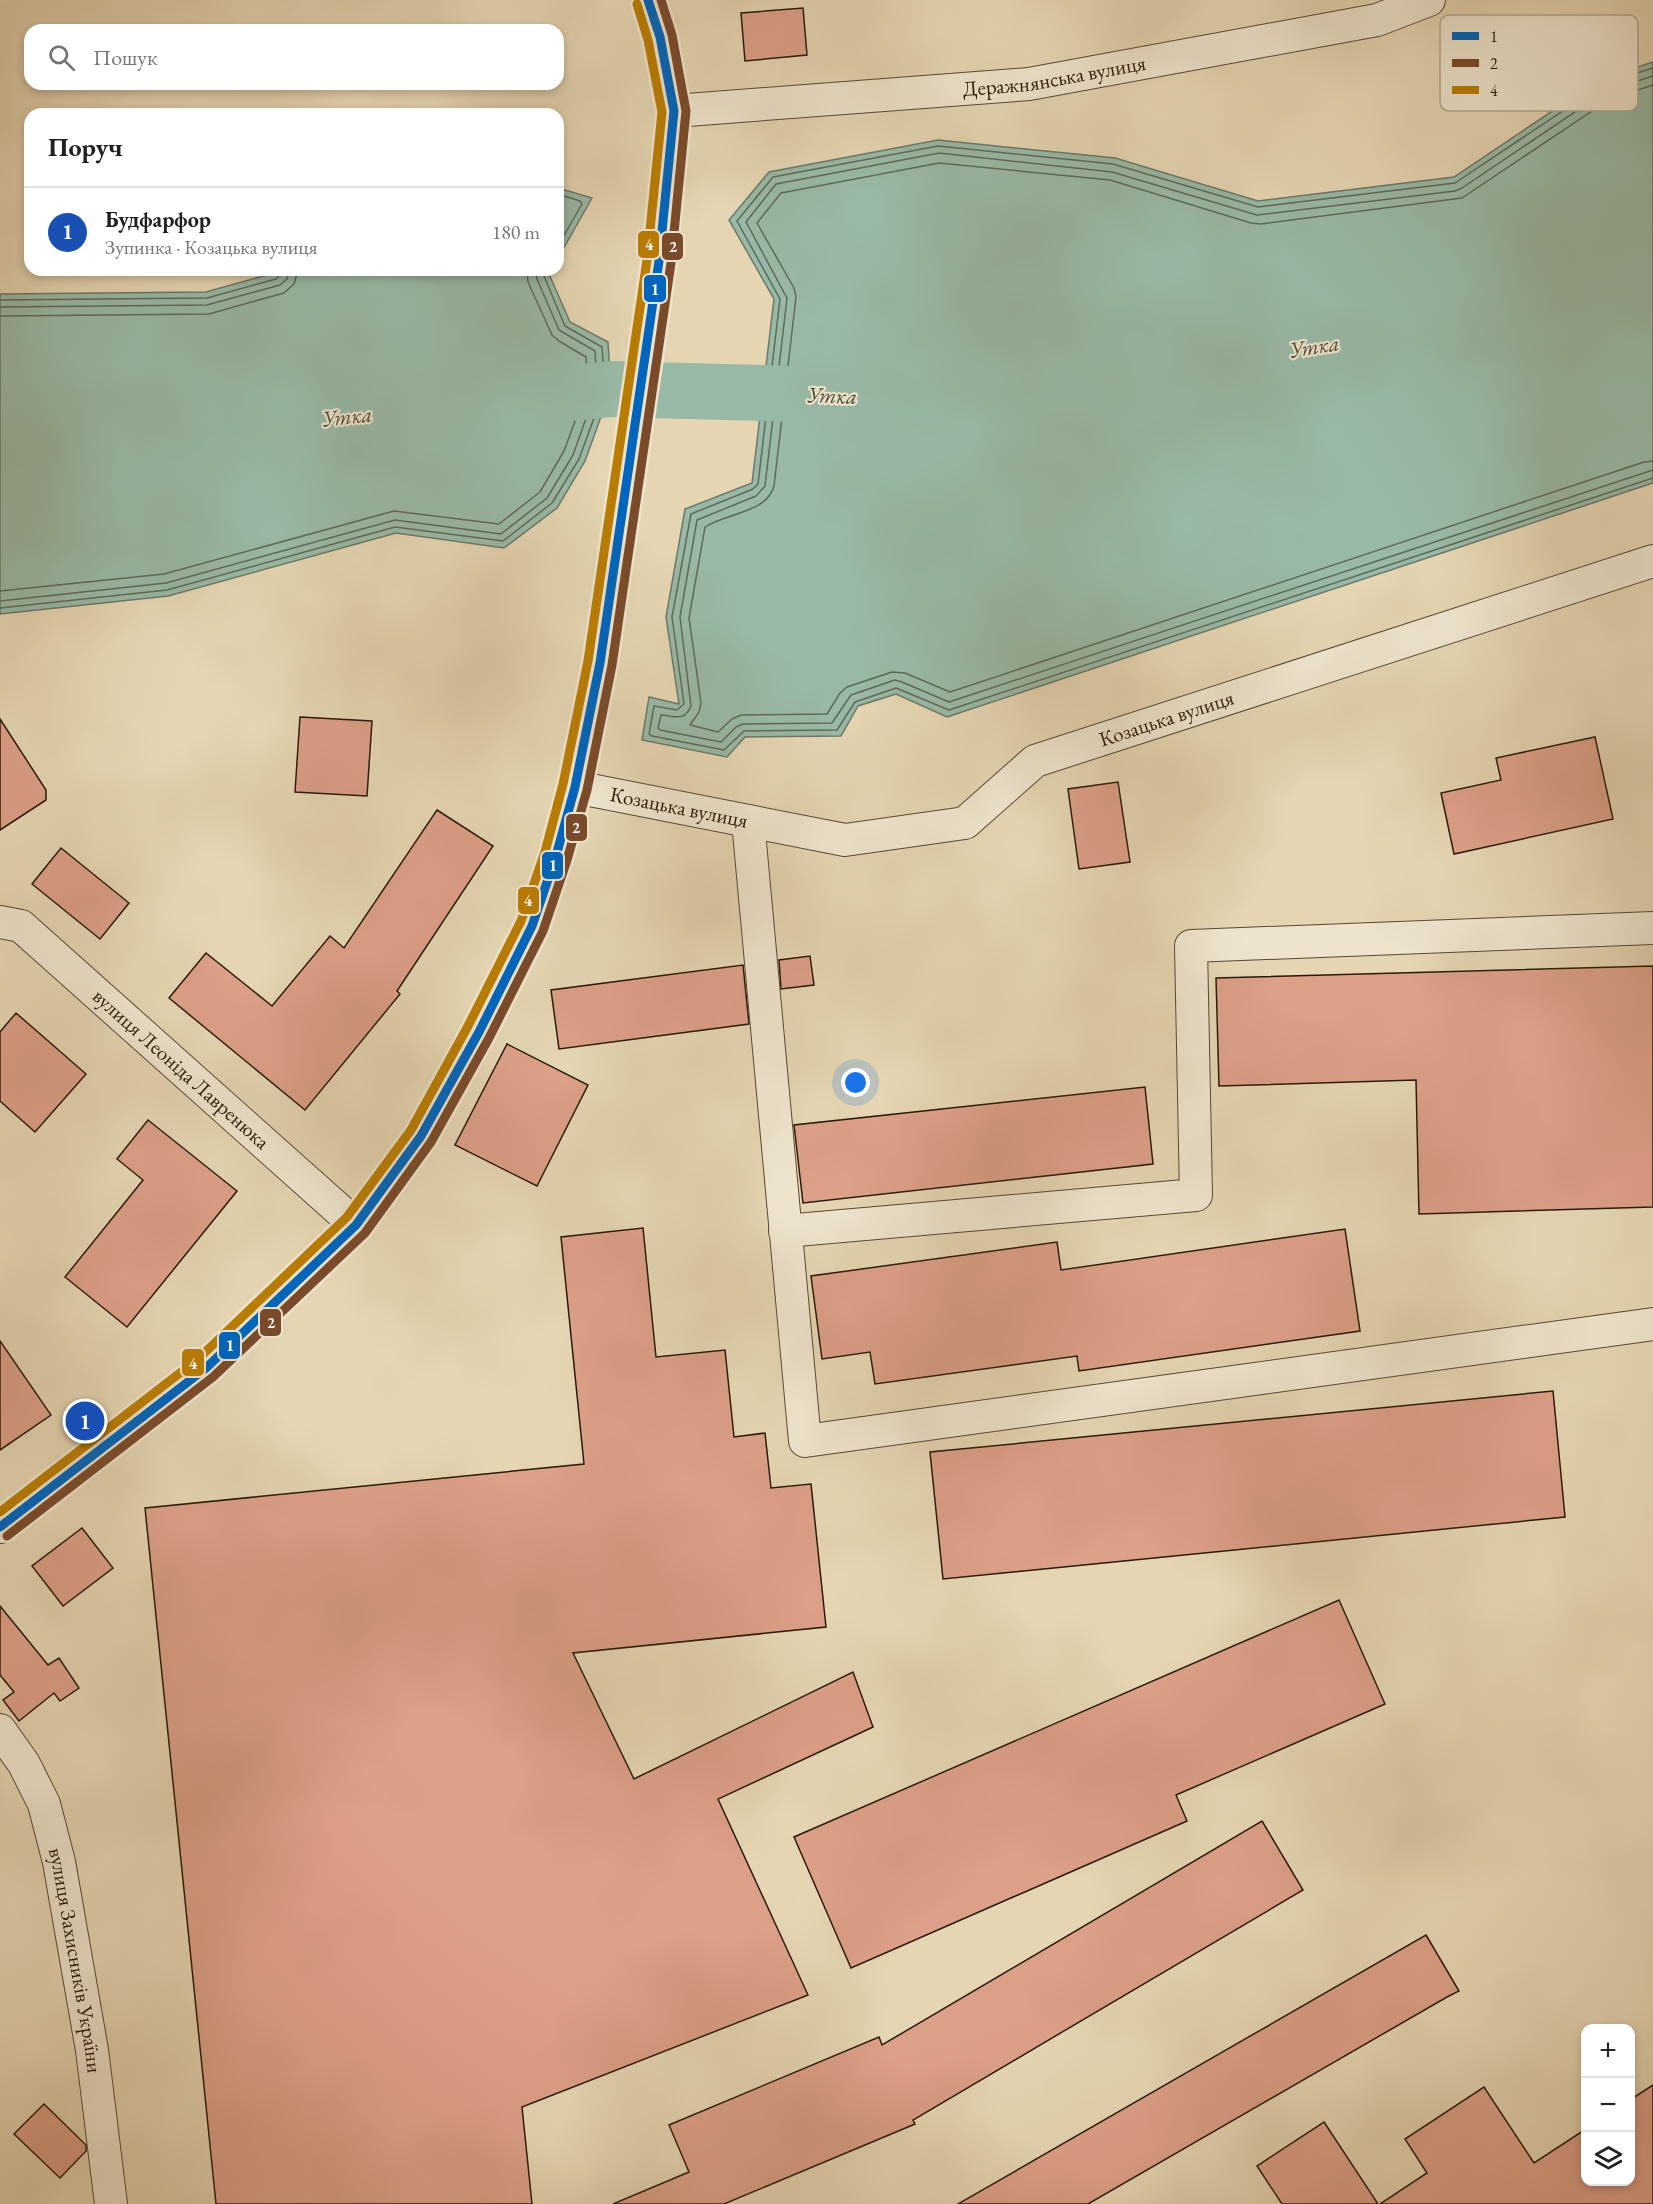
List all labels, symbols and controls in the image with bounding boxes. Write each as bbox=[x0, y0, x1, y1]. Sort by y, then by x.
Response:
legend bbox=[1440, 15, 1638, 111]
search box bbox=[24, 24, 564, 90]
text: 1 bbox=[1490, 26, 1498, 47]
icon: search bbox=[45, 41, 78, 74]
text: Пошук bbox=[93, 43, 157, 72]
street label: Деражнянська вулиця bbox=[962, 49, 1148, 102]
text: 2 bbox=[1490, 53, 1498, 74]
text: 4 bbox=[1490, 80, 1498, 101]
text: Поруч bbox=[48, 130, 123, 164]
text: Будфарфор bbox=[105, 205, 211, 234]
text: 1 bbox=[62, 219, 73, 245]
text: 180 m bbox=[492, 219, 540, 245]
line badge: 4 bbox=[637, 230, 660, 259]
line badge: 2 bbox=[661, 232, 684, 261]
text: Зупинка · Козацька вулиця bbox=[105, 234, 317, 260]
text: 4 bbox=[645, 234, 654, 255]
text: 2 bbox=[669, 236, 678, 257]
line badge: 1 bbox=[643, 274, 667, 303]
text: 1 bbox=[651, 279, 659, 300]
water label: Утка bbox=[1287, 328, 1341, 365]
water label: Утка bbox=[806, 380, 858, 411]
water label: Утка bbox=[321, 399, 374, 434]
street label: Козацька вулиця bbox=[1096, 684, 1237, 752]
street label: Козацька вулиця bbox=[608, 780, 750, 834]
line badge: 2 bbox=[565, 813, 588, 842]
text: 2 bbox=[572, 817, 581, 838]
line badge: 1 bbox=[541, 851, 564, 880]
text: 1 bbox=[549, 855, 557, 876]
line badge: 4 bbox=[517, 886, 540, 915]
text: 4 bbox=[524, 890, 533, 911]
street label: вулиця Леоніда Лавренюка bbox=[87, 982, 276, 1155]
your location bbox=[841, 1068, 870, 1097]
line badge: 2 bbox=[259, 1308, 282, 1337]
text: 2 bbox=[267, 1312, 276, 1333]
line badge: 1 bbox=[218, 1331, 241, 1360]
text: 1 bbox=[226, 1335, 234, 1356]
line badge: 4 bbox=[181, 1348, 205, 1377]
text: 4 bbox=[189, 1353, 198, 1374]
pin: 1 bbox=[66, 1398, 104, 1444]
street label: вулиця Захисників України bbox=[43, 1845, 109, 2074]
map controls bbox=[1581, 2024, 1635, 2186]
button: + bbox=[1581, 2024, 1635, 2078]
button: − bbox=[1581, 2078, 1635, 2132]
button: layers bbox=[1581, 2132, 1635, 2186]

